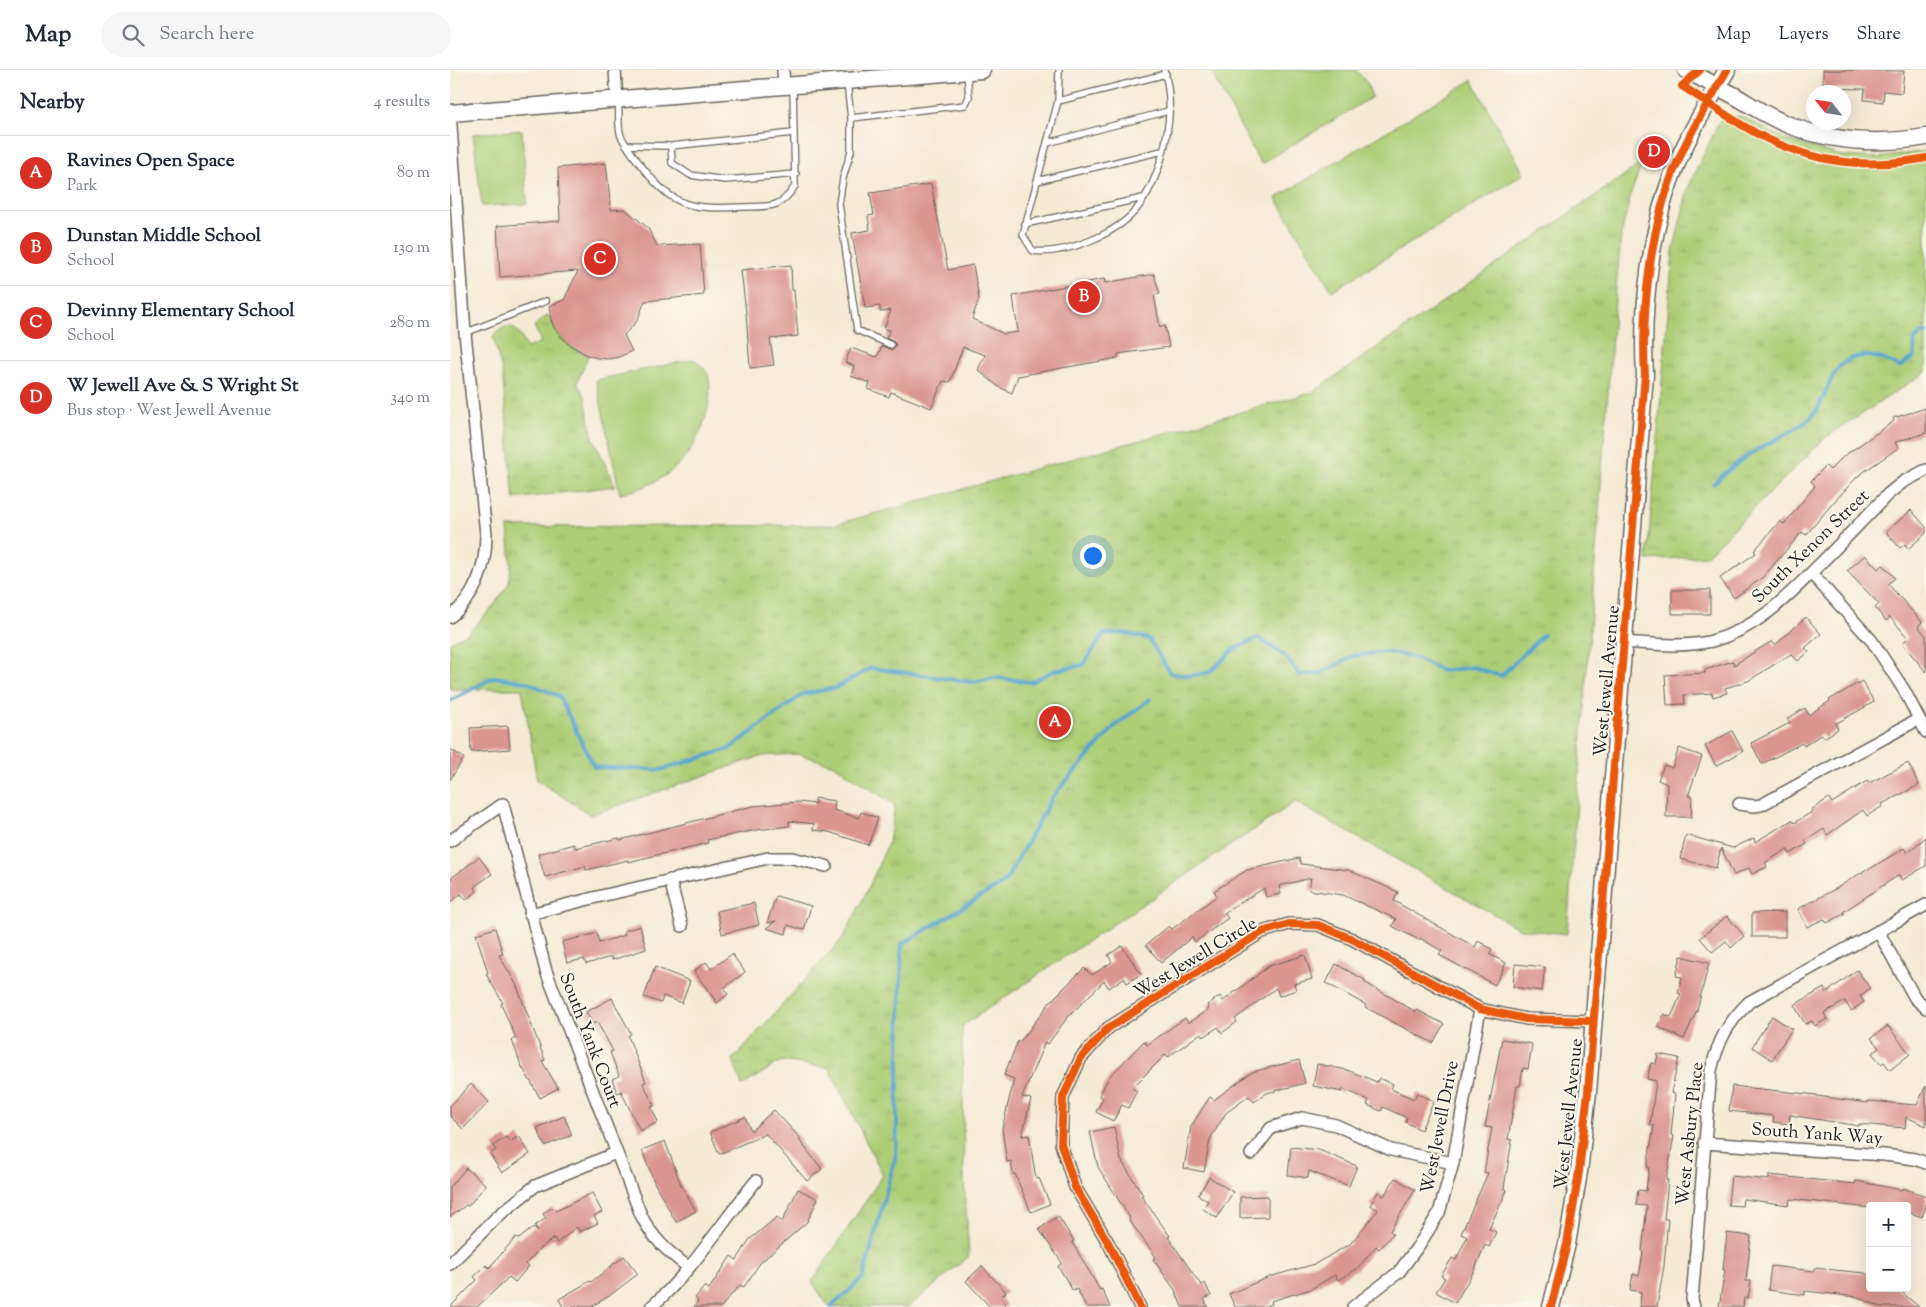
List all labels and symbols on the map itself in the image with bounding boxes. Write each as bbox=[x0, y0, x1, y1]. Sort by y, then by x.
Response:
north arrow bbox=[1806, 85, 1851, 130]
pin: D bbox=[1638, 133, 1670, 171]
pin: C bbox=[584, 240, 616, 278]
pin: B bbox=[1068, 278, 1100, 316]
street label: South Xenon Street bbox=[1747, 485, 1876, 610]
your location bbox=[1080, 543, 1106, 569]
street label: West Jewell Avenue bbox=[1588, 604, 1628, 758]
pin: A bbox=[1039, 703, 1071, 741]
street label: West Jewell Circle bbox=[1130, 912, 1262, 1006]
street label: South Yank Court bbox=[551, 969, 627, 1112]
street label: West Jewell Avenue bbox=[1549, 1037, 1591, 1191]
street label: West Jewell Drive bbox=[1415, 1058, 1467, 1196]
street label: West Asbury Place bbox=[1670, 1061, 1711, 1208]
street label: South Yank Way bbox=[1750, 1117, 1883, 1153]

